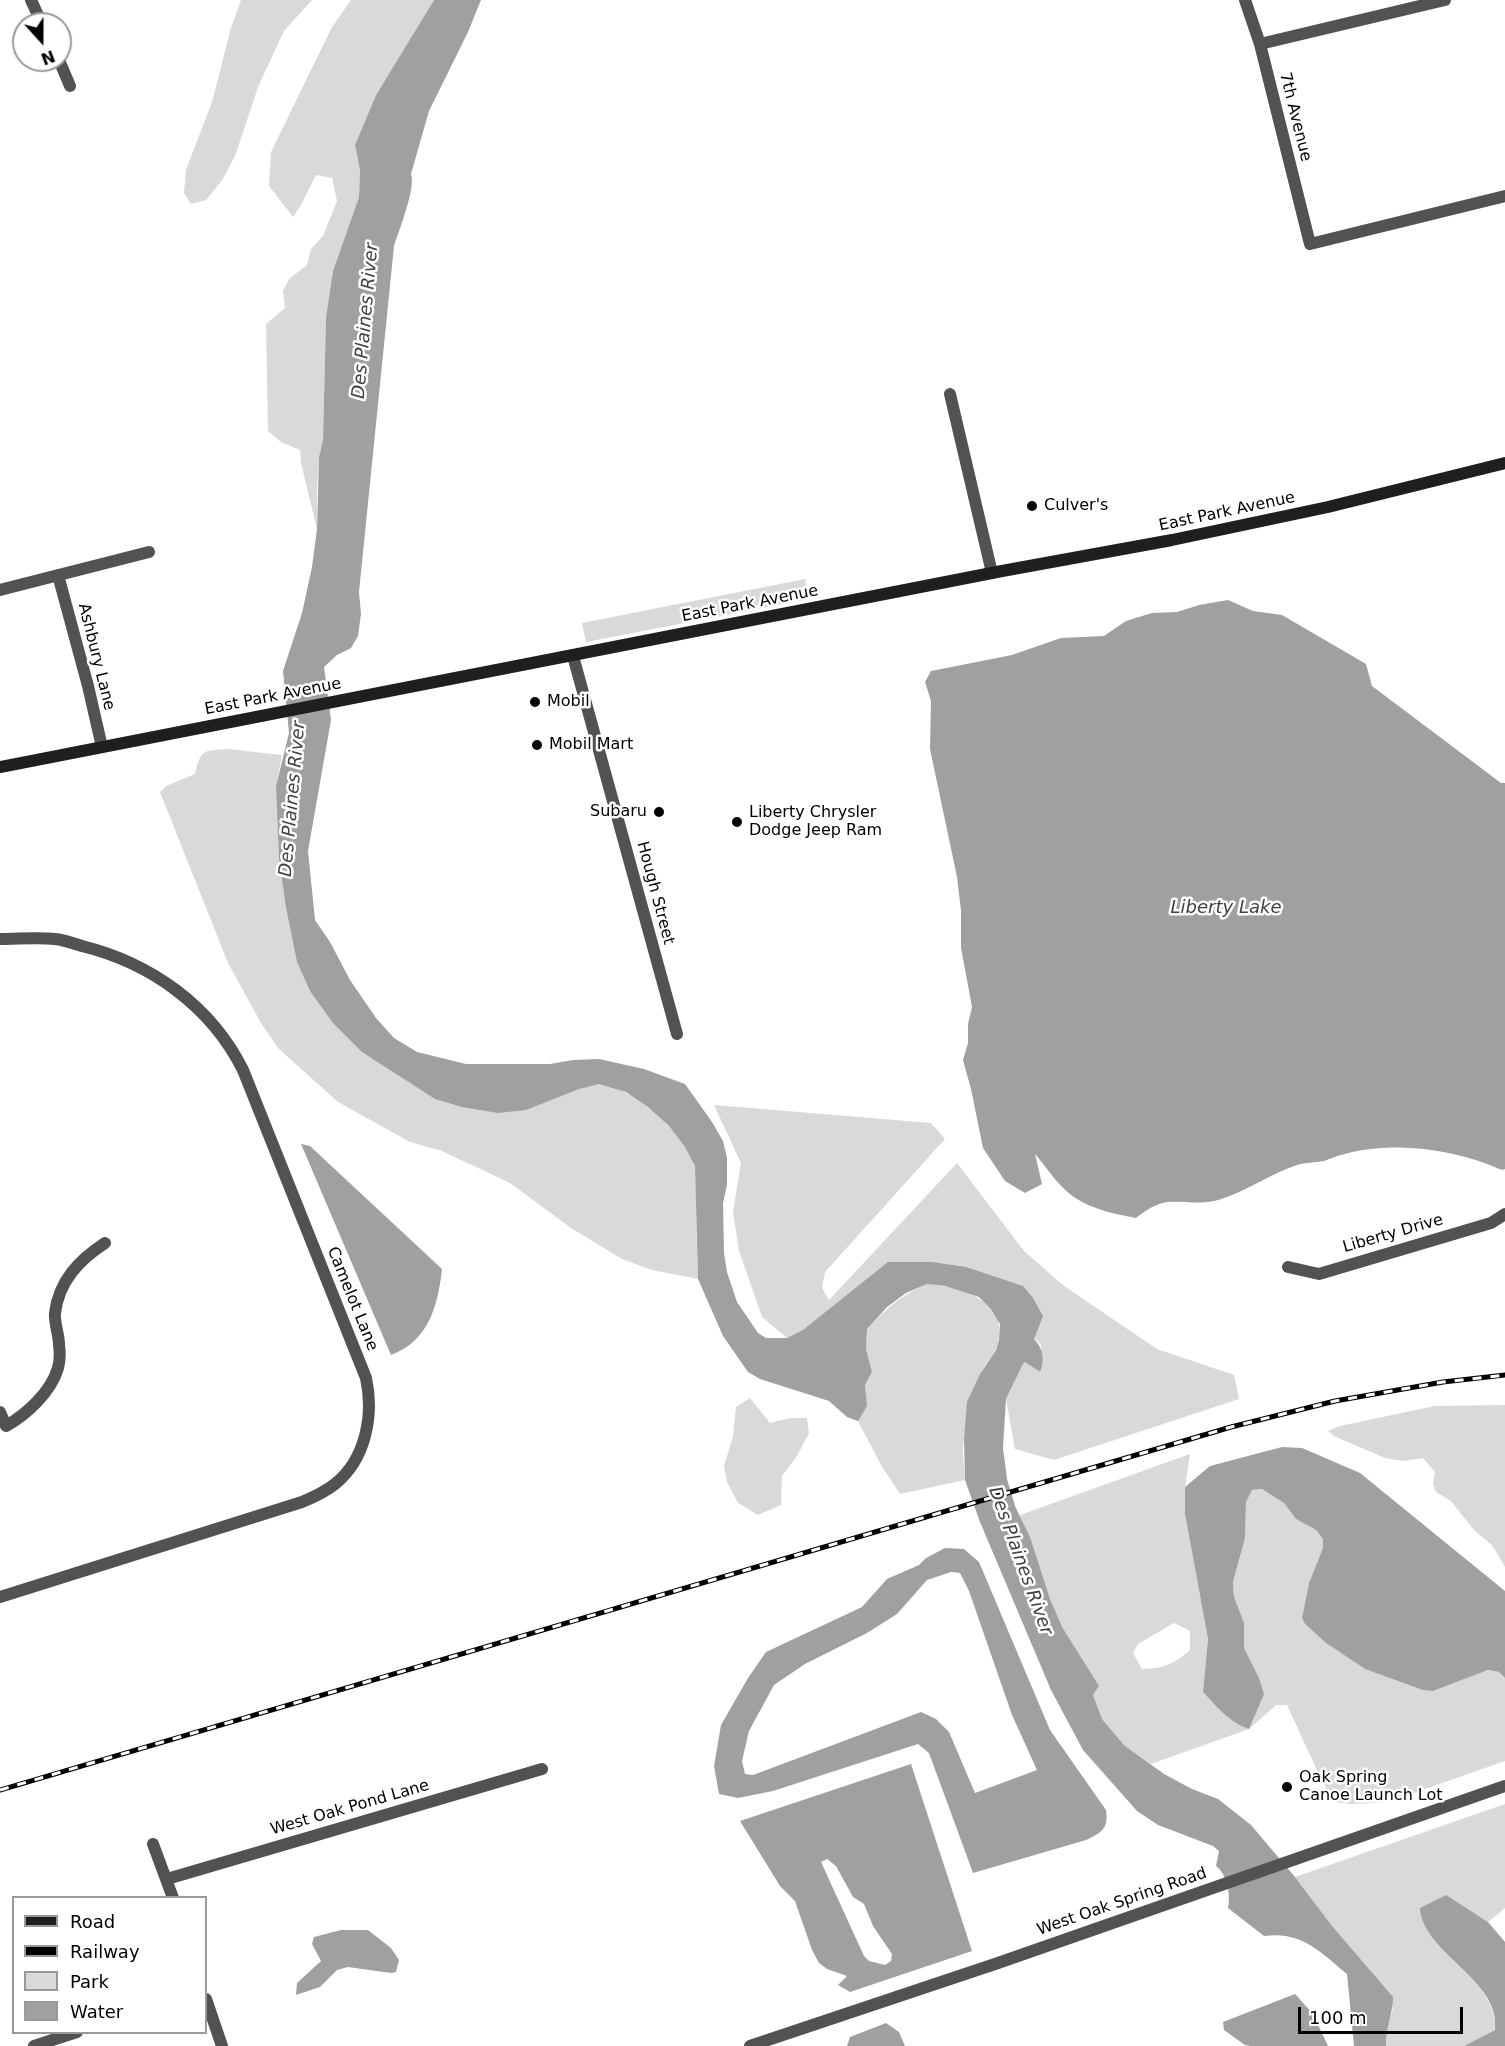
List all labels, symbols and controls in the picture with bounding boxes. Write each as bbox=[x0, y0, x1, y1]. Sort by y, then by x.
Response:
north arrow bbox=[12, 12, 72, 72]
text: N bbox=[38, 46, 58, 69]
street label: 7th Avenue bbox=[1275, 70, 1315, 164]
water label: Des Plaines River bbox=[348, 242, 384, 400]
street label: East Park Avenue bbox=[1157, 488, 1297, 536]
place label: Culver's bbox=[1044, 496, 1108, 516]
marker: Culver's bbox=[1025, 499, 1039, 513]
street label: East Park Avenue bbox=[680, 581, 820, 627]
street label: Ashbury Lane bbox=[73, 602, 119, 712]
street label: East Park Avenue bbox=[203, 674, 343, 720]
place label: Mobil bbox=[547, 692, 590, 712]
marker: Mobil bbox=[528, 695, 542, 709]
water label: Des Plaines River bbox=[275, 720, 311, 878]
place label: Mobil Mart bbox=[549, 735, 633, 755]
marker: Mobil Mart bbox=[530, 738, 544, 752]
place label: Subaru bbox=[590, 802, 647, 822]
place label: Liberty Chrysler Dodge Jeep Ram bbox=[749, 803, 882, 841]
marker: Subaru bbox=[652, 805, 666, 819]
marker: Liberty Chrysler Dodge Jeep Ram bbox=[730, 815, 744, 829]
street label: Hough Street bbox=[632, 839, 678, 947]
water label: Liberty Lake bbox=[1171, 897, 1281, 919]
street label: Liberty Drive bbox=[1341, 1211, 1445, 1257]
street label: Camelot Lane bbox=[322, 1244, 382, 1354]
water label: Des Plaines River bbox=[983, 1484, 1057, 1638]
place label: Oak Spring Canoe Launch Lot bbox=[1299, 1768, 1443, 1806]
street label: West Oak Pond Lane bbox=[268, 1776, 432, 1840]
marker: Oak Spring Canoe Launch Lot bbox=[1280, 1780, 1294, 1794]
street label: West Oak Spring Road bbox=[1035, 1864, 1209, 1940]
legend bbox=[12, 1896, 207, 2034]
text: Road bbox=[70, 1911, 115, 1932]
text: Railway bbox=[70, 1941, 140, 1962]
text: Park bbox=[70, 1971, 109, 1992]
scale bar bbox=[1301, 1995, 1466, 2033]
text: Water bbox=[70, 2001, 123, 2022]
text: 100 m bbox=[1309, 2007, 1367, 2028]

